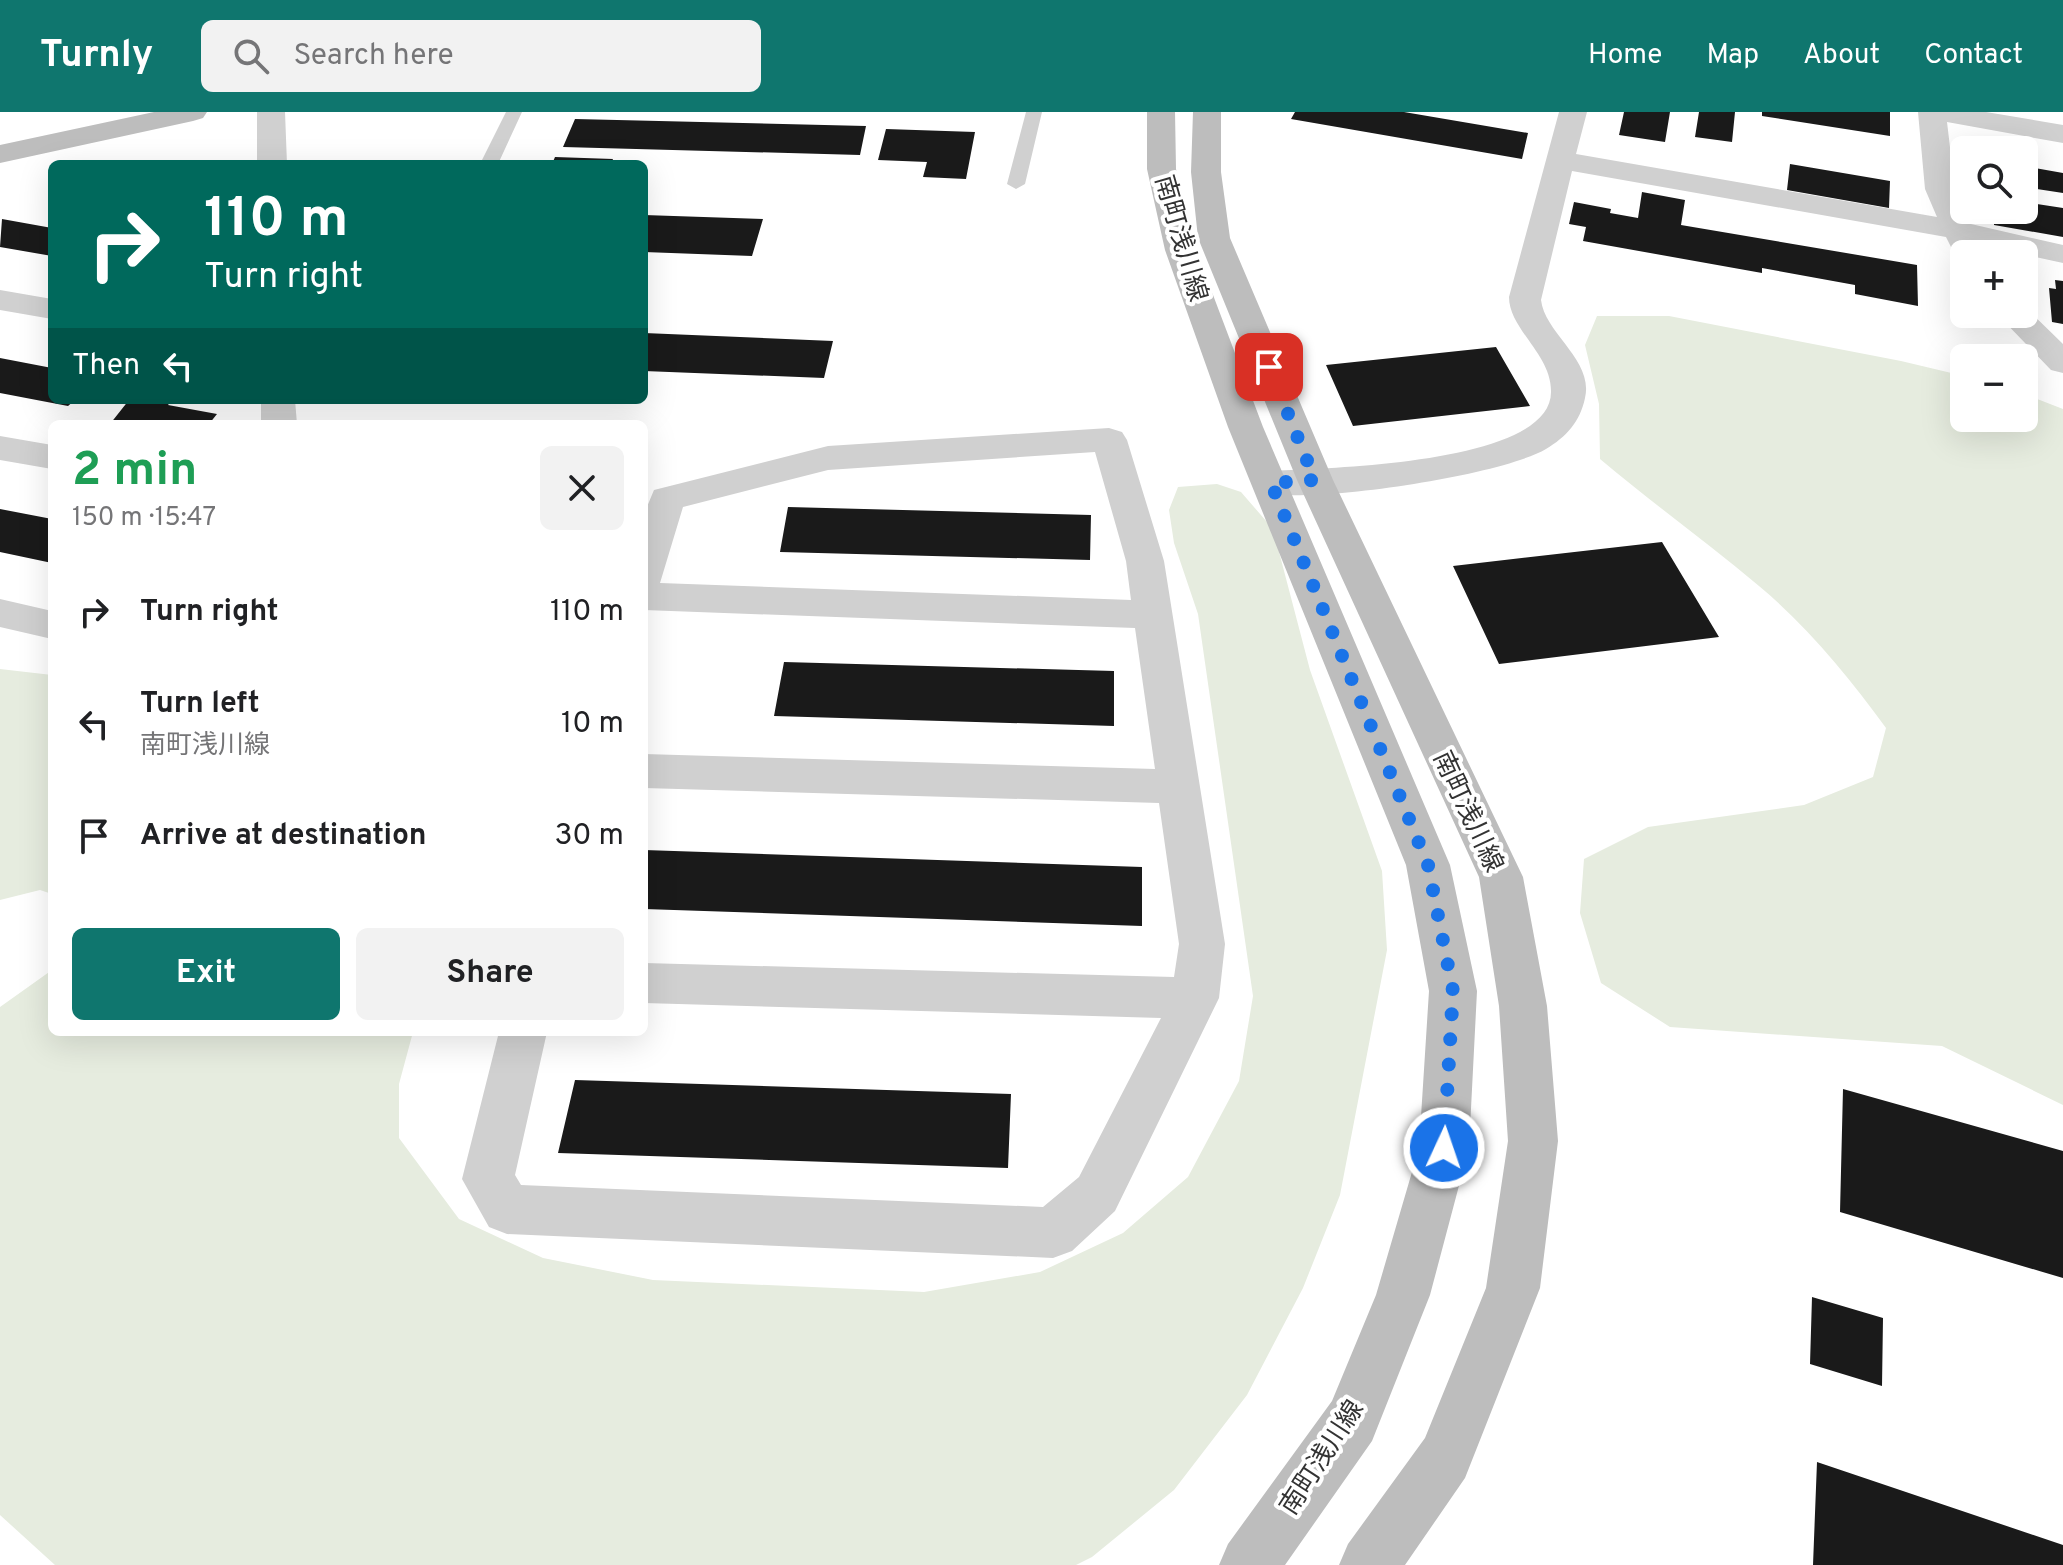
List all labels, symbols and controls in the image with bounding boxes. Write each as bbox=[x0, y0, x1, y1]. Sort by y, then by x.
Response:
search box bbox=[201, 20, 761, 92]
text: Turnly bbox=[40, 32, 153, 81]
icon: search bbox=[229, 34, 273, 78]
text: Search here bbox=[293, 38, 454, 75]
text: Home bbox=[1588, 38, 1662, 74]
text: Map bbox=[1706, 38, 1759, 74]
text: About bbox=[1803, 38, 1880, 74]
text: Contact bbox=[1924, 38, 2023, 74]
map controls bbox=[1950, 136, 2038, 432]
button: search bbox=[1950, 136, 2038, 224]
street label: 南町浅川線 bbox=[1146, 172, 1213, 306]
text: 110 m bbox=[204, 186, 349, 256]
icon: right bbox=[72, 192, 176, 296]
button: + bbox=[1950, 240, 2038, 328]
text: Turn right bbox=[204, 255, 363, 301]
pin bbox=[1235, 333, 1303, 401]
icon: left bbox=[156, 344, 200, 388]
button: − bbox=[1950, 344, 2038, 432]
icon: arrive bbox=[1247, 345, 1291, 389]
text: Then bbox=[72, 348, 140, 385]
text: 2 min bbox=[72, 442, 197, 502]
button: close bbox=[540, 446, 624, 530]
text: 150 m · 15:47 bbox=[72, 502, 216, 535]
icon: right bbox=[72, 590, 116, 634]
text: Turn right bbox=[140, 594, 278, 631]
text: 110 m bbox=[550, 594, 624, 631]
text: Turn left bbox=[140, 686, 260, 723]
icon: left bbox=[72, 702, 116, 746]
text: 10 m bbox=[561, 706, 624, 743]
text: 南町浅川線 bbox=[140, 730, 270, 763]
street label: 南町浅川線 bbox=[1424, 746, 1509, 878]
icon: arrive bbox=[72, 814, 116, 858]
text: Arrive at destination bbox=[140, 818, 426, 855]
text: 30 m bbox=[555, 818, 624, 855]
button: Exit bbox=[72, 928, 340, 1020]
button: Share bbox=[356, 928, 624, 1020]
position arrow bbox=[1402, 1106, 1486, 1190]
street label: 南町浅川線 bbox=[1274, 1395, 1372, 1522]

